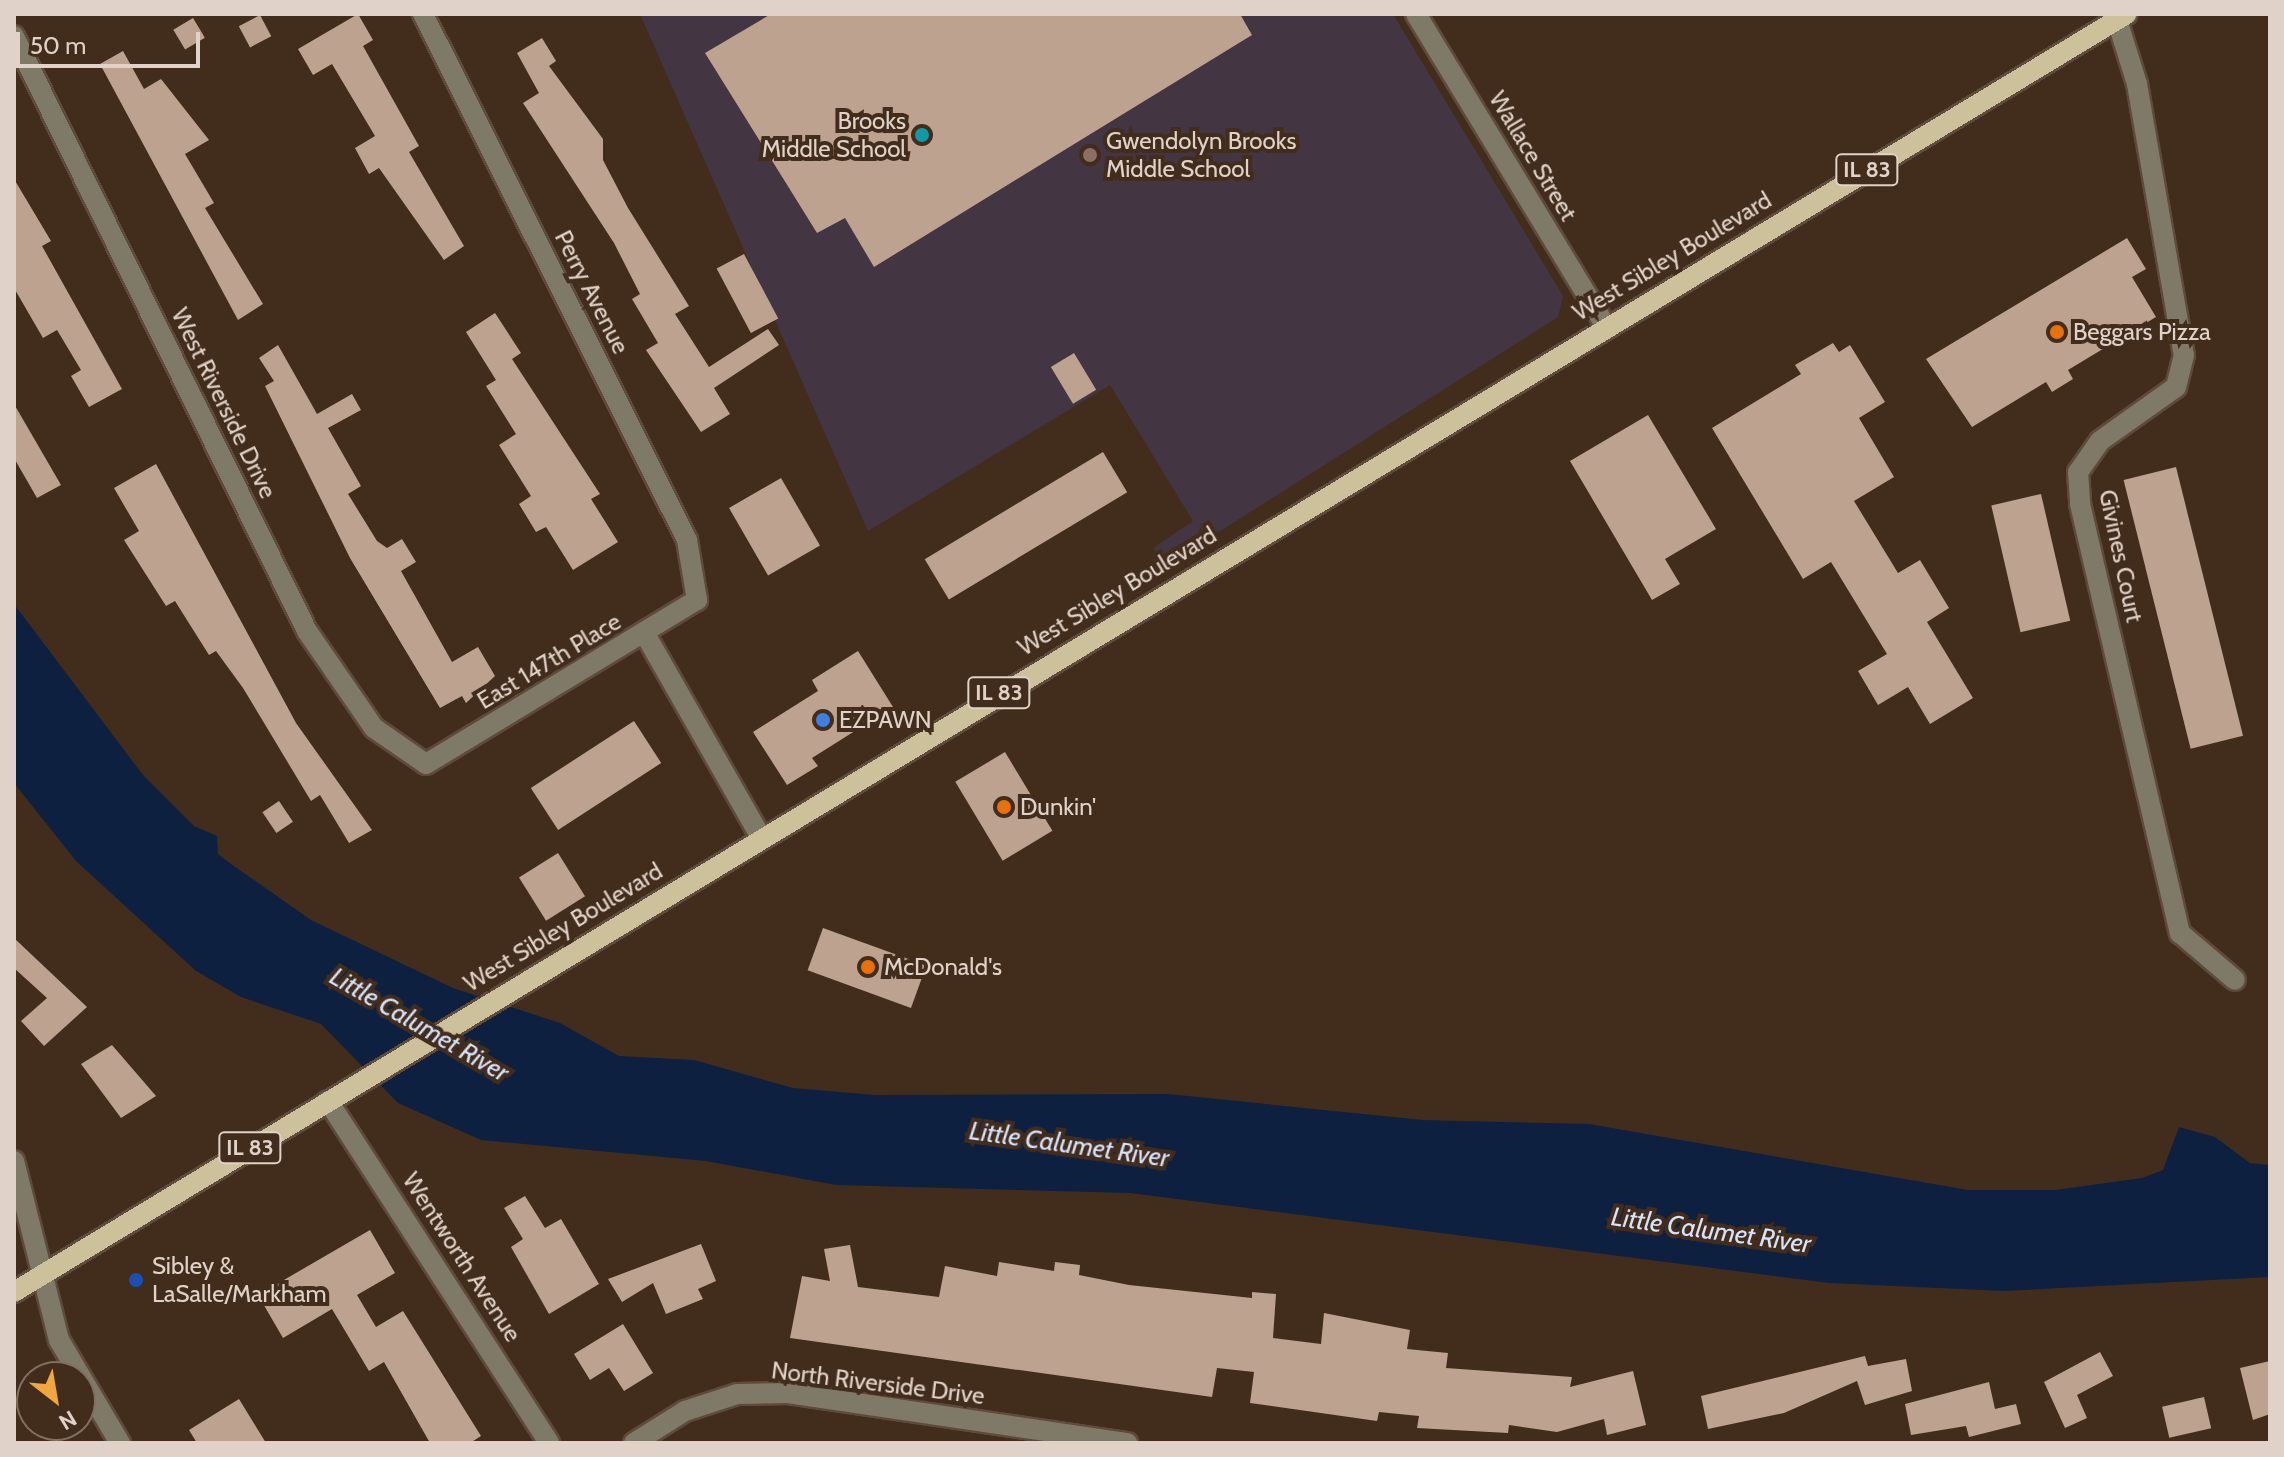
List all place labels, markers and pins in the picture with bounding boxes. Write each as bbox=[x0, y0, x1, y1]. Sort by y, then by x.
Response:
place label: Brooks Middle School bbox=[762, 107, 906, 163]
marker: Brooks Middle School bbox=[913, 126, 931, 144]
place label: Gwendolyn Brooks Middle School bbox=[1106, 127, 1296, 183]
marker: Gwendolyn Brooks Middle School bbox=[1081, 146, 1099, 164]
place label: Beggars Pizza bbox=[2073, 318, 2211, 346]
marker: Beggars Pizza bbox=[2048, 323, 2066, 341]
place label: EZPAWN bbox=[839, 706, 932, 734]
marker: EZPAWN bbox=[814, 711, 832, 729]
place label: Dunkin' bbox=[1020, 793, 1096, 821]
marker: Dunkin' bbox=[995, 798, 1013, 816]
place label: McDonald's bbox=[884, 953, 1002, 981]
marker: McDonald's bbox=[859, 958, 877, 976]
place label: Sibley & LaSalle/Markham bbox=[152, 1252, 327, 1308]
marker: Sibley & LaSalle/Markham bbox=[127, 1271, 145, 1289]

